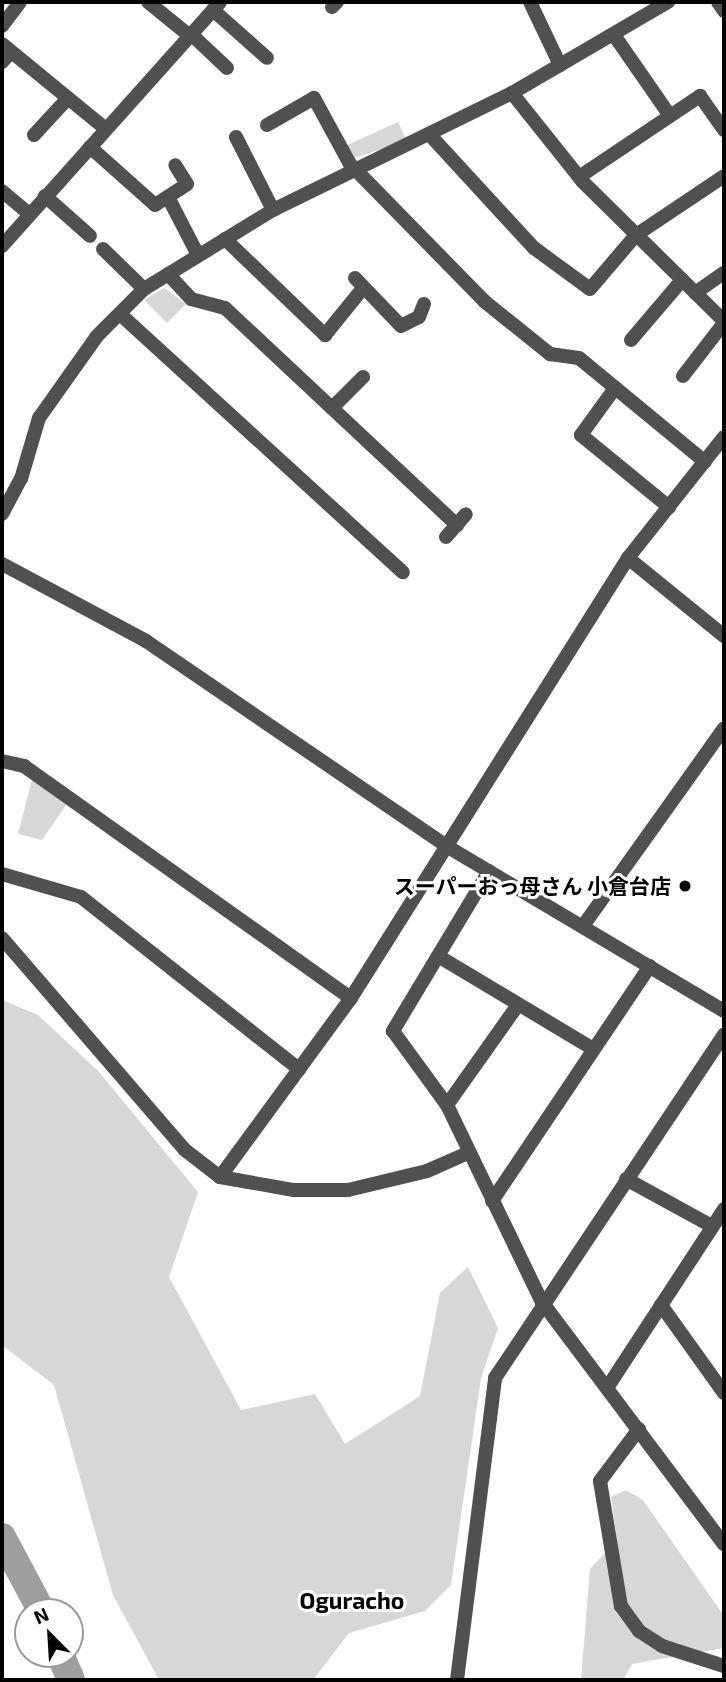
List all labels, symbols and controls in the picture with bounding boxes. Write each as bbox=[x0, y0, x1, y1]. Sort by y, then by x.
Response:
place label: スーパーおっ母さん 小倉台店 bbox=[393, 873, 671, 899]
marker: スーパーおっ母さん 小倉台店 bbox=[677, 878, 693, 894]
district label: Oguracho bbox=[300, 1586, 404, 1614]
north arrow bbox=[14, 1598, 84, 1668]
text: N bbox=[30, 1602, 52, 1628]

